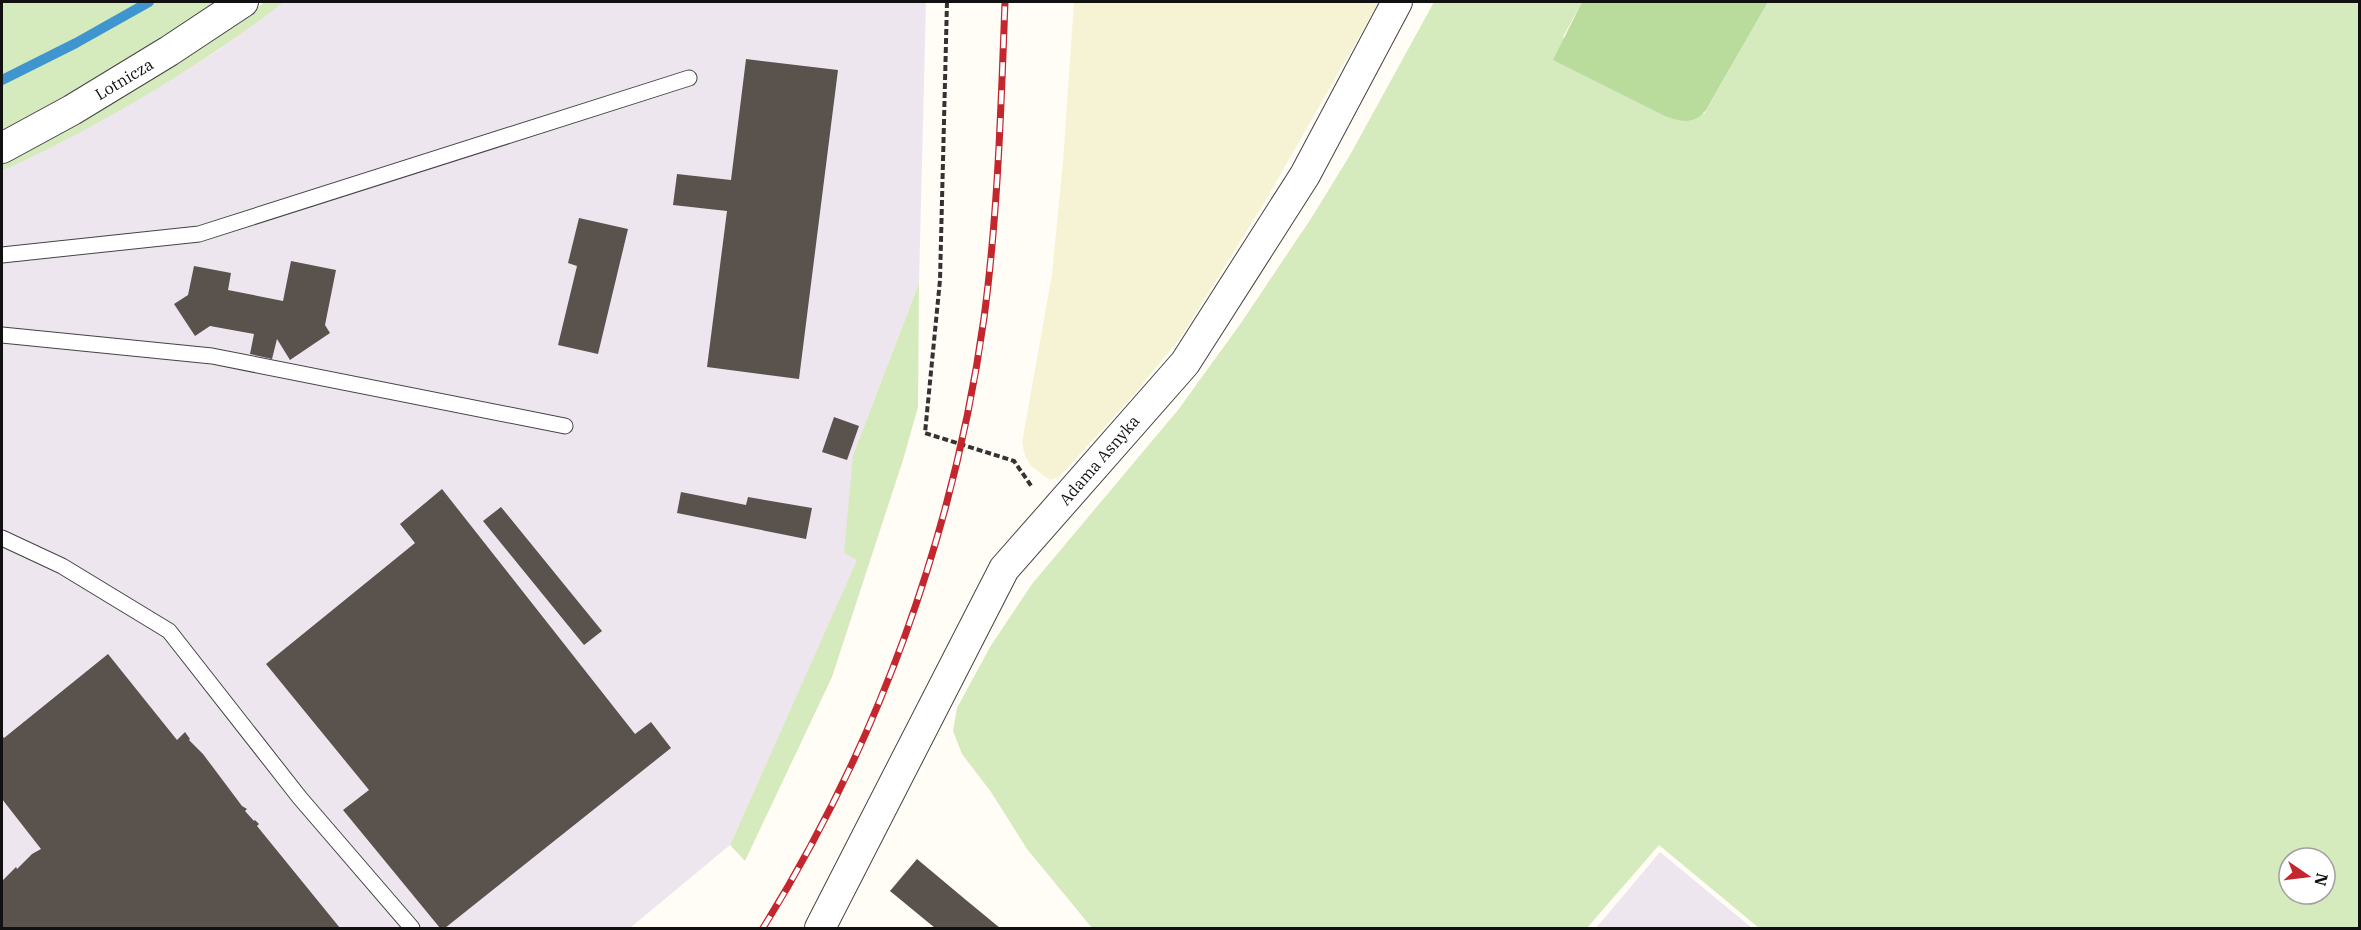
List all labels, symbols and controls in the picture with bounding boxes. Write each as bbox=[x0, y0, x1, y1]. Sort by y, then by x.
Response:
street label: Lotnicza bbox=[91, 54, 157, 104]
street label: Adama Asnyka bbox=[1055, 411, 1144, 509]
north arrow bbox=[2277, 846, 2337, 906]
text: N bbox=[2310, 871, 2333, 888]

